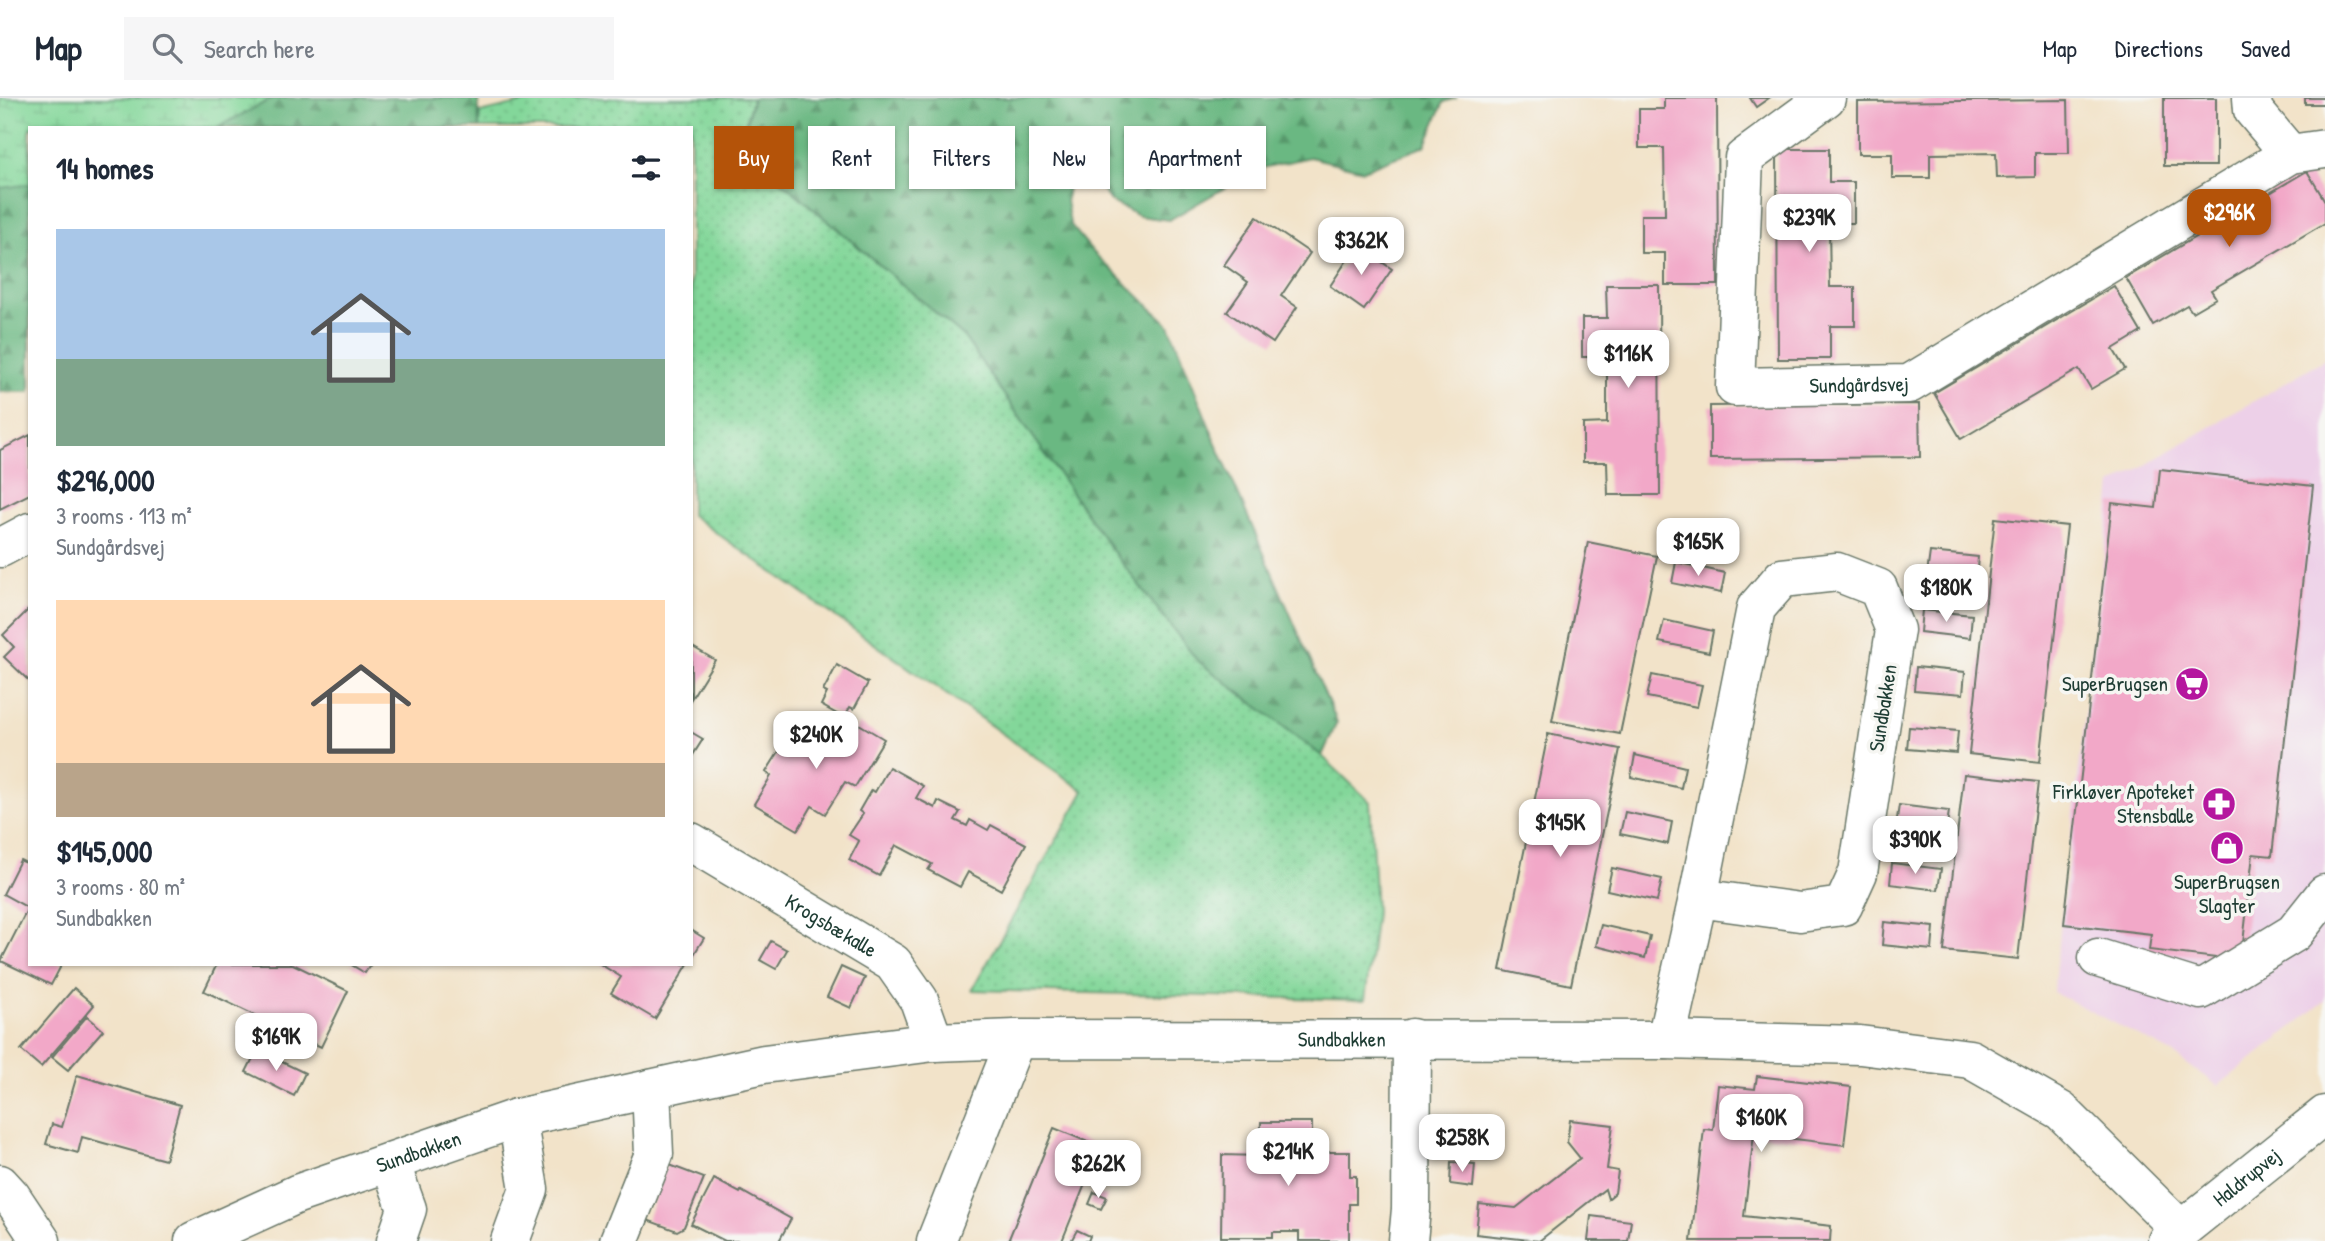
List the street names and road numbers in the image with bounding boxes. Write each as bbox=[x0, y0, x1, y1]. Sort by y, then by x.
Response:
street label: Sundgårdsvej bbox=[1809, 369, 1909, 400]
street label: Sundbakken bbox=[1861, 662, 1904, 754]
street label: Krogsbækalle bbox=[780, 887, 882, 964]
street label: Sundbakken bbox=[1298, 1024, 1386, 1054]
street label: Sundbakken bbox=[372, 1123, 465, 1180]
street label: Haldrupvej bbox=[2206, 1141, 2286, 1213]

